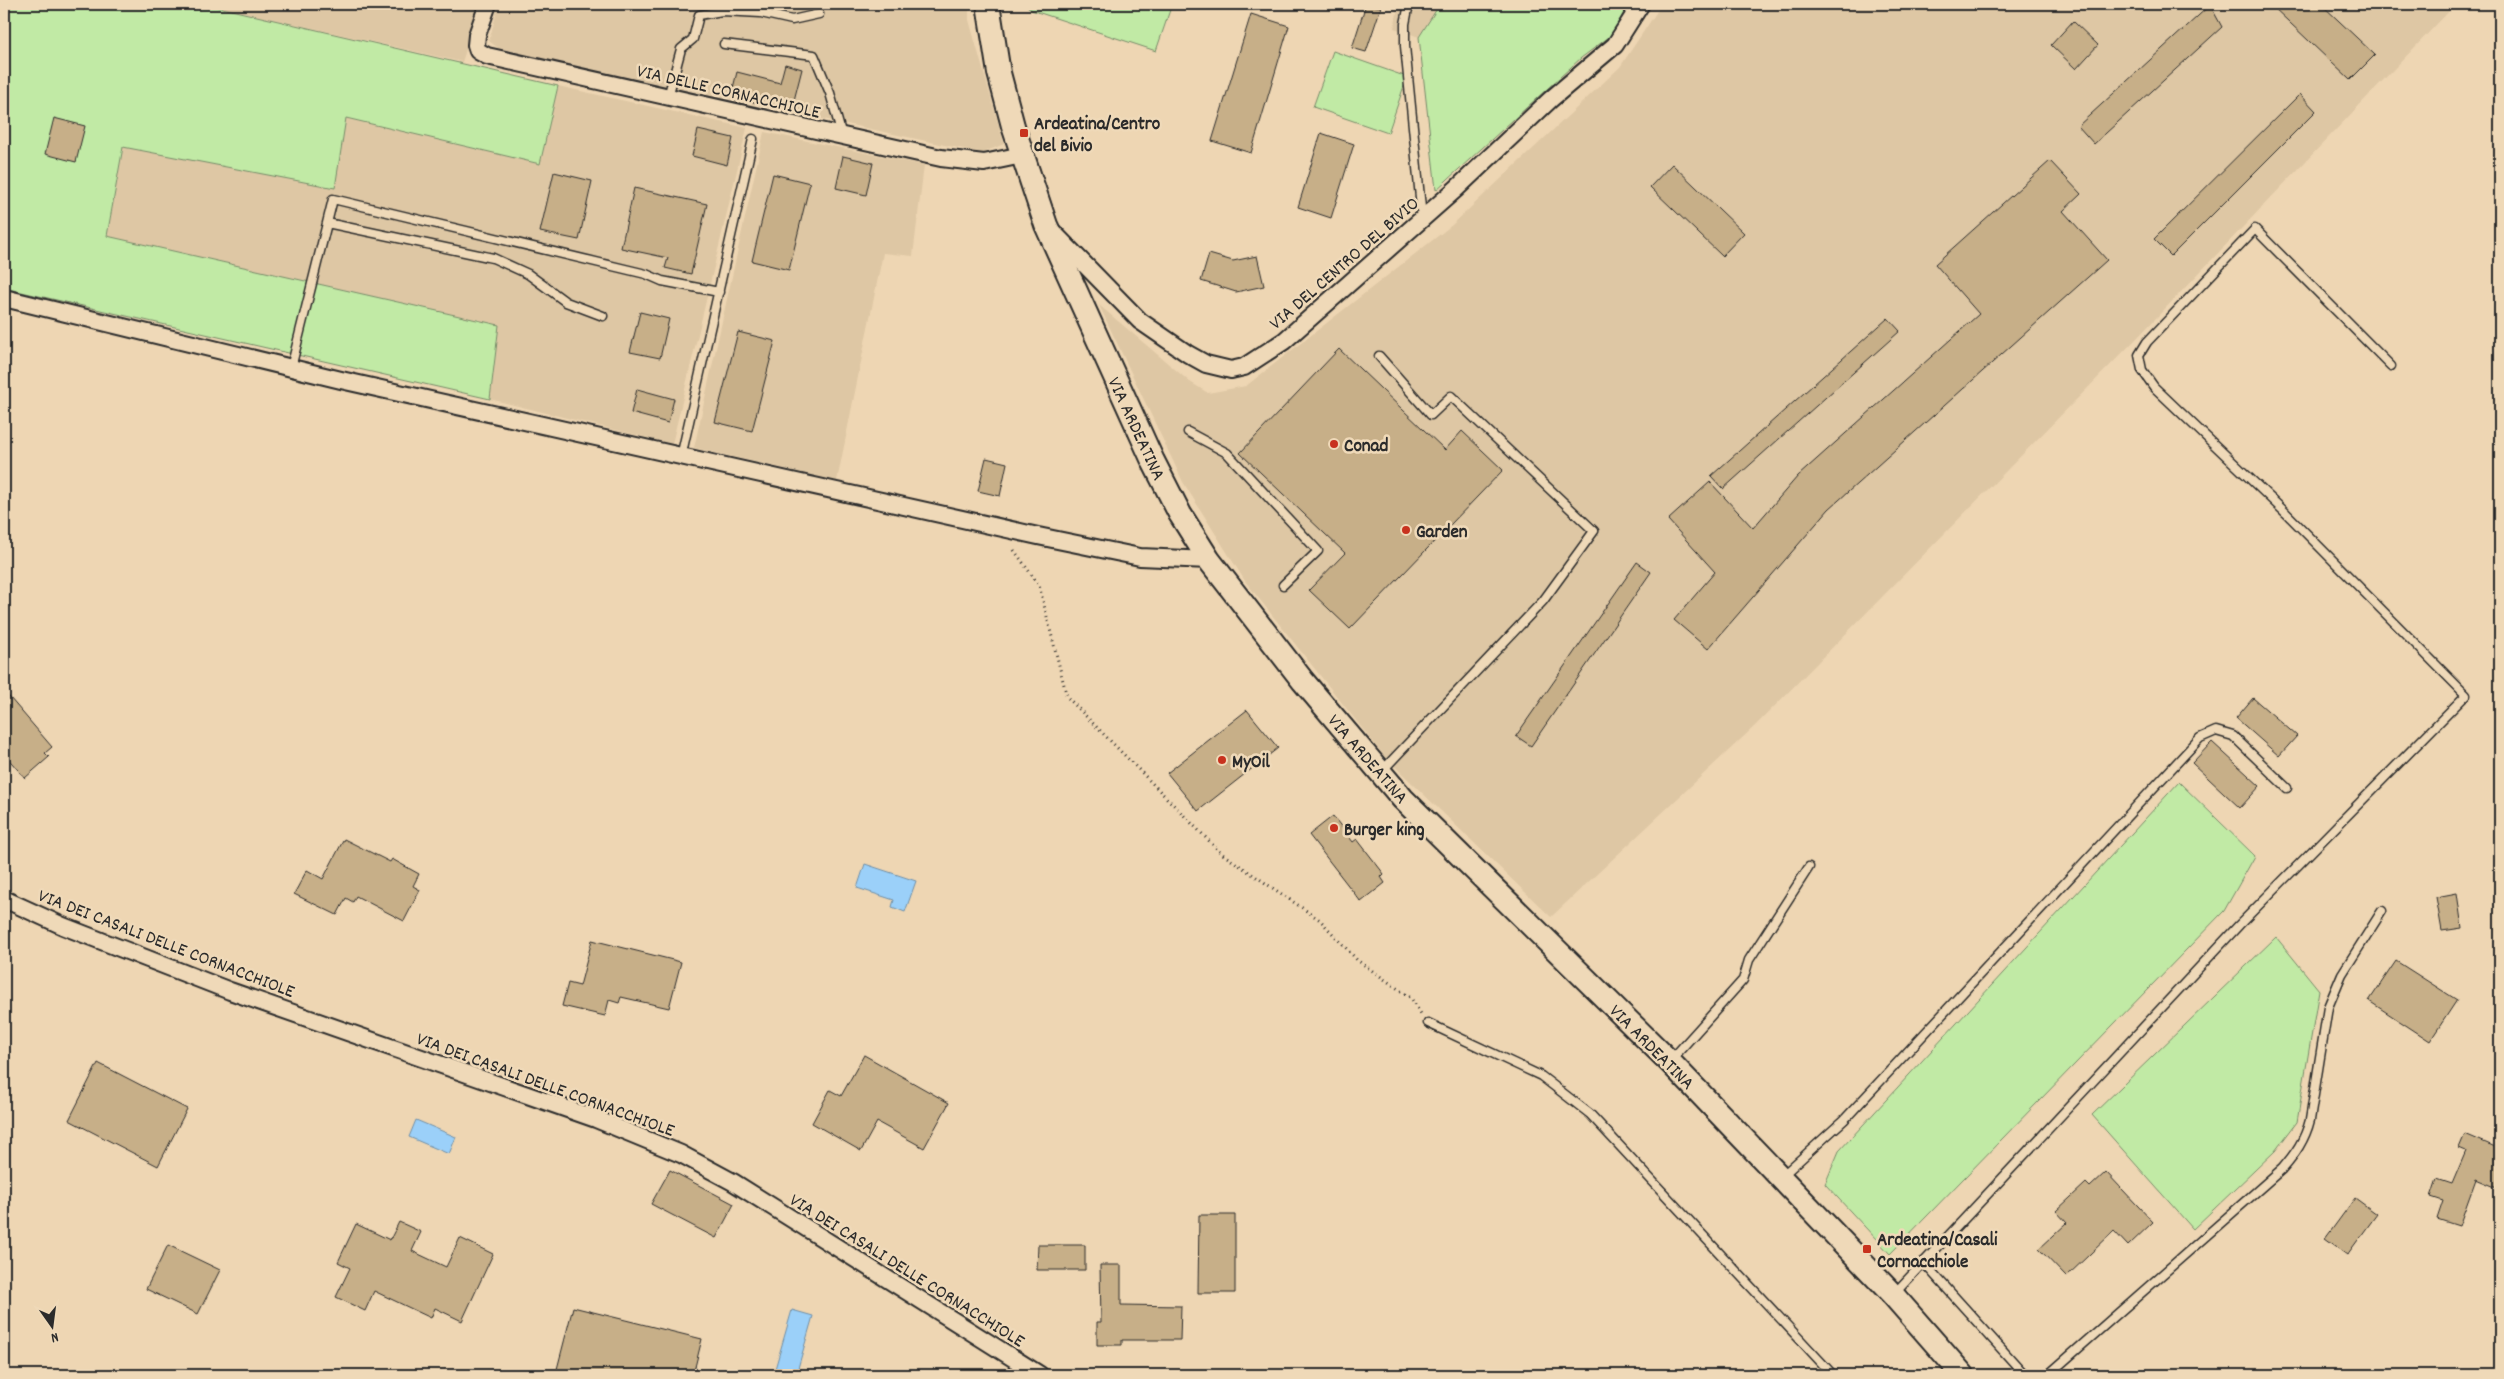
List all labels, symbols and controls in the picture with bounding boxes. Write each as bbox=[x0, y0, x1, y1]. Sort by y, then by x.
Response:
street label: VIA DELLE CORNACCHIOLE bbox=[634, 59, 823, 128]
place label: Ardeatina/Centro del Bivio bbox=[1034, 112, 1161, 161]
marker: Ardeatina/Centro del Bivio bbox=[1018, 127, 1030, 139]
street label: VIA DEL CENTRO DEL BIVIO bbox=[1264, 192, 1426, 338]
street label: VIA ARDEATINA bbox=[1099, 373, 1171, 486]
place label: Conad bbox=[1344, 434, 1389, 461]
marker: Conad bbox=[1328, 438, 1340, 450]
place label: Garden bbox=[1416, 520, 1468, 547]
marker: Garden bbox=[1400, 524, 1412, 536]
street label: VIA ARDEATINA bbox=[1320, 709, 1413, 811]
place label: MyOil bbox=[1232, 750, 1270, 777]
marker: MyOil bbox=[1216, 754, 1228, 766]
place label: Burger king bbox=[1344, 818, 1425, 845]
marker: Burger king bbox=[1328, 822, 1340, 834]
street label: VIA DEI CASALI DELLE CORNACCHIOLE bbox=[34, 884, 298, 1007]
street label: VIA ARDEATINA bbox=[1602, 1000, 1699, 1097]
street label: VIA DEI CASALI DELLE CORNACCHIOLE bbox=[412, 1027, 678, 1146]
street label: VIA DEI CASALI DELLE CORNACCHIOLE bbox=[783, 1188, 1029, 1356]
place label: Ardeatina/Casali Cornacchiole bbox=[1877, 1228, 1998, 1277]
marker: Ardeatina/Casali Cornacchiole bbox=[1861, 1243, 1873, 1255]
north arrow bbox=[28, 1302, 78, 1352]
text: N bbox=[49, 1326, 60, 1347]

